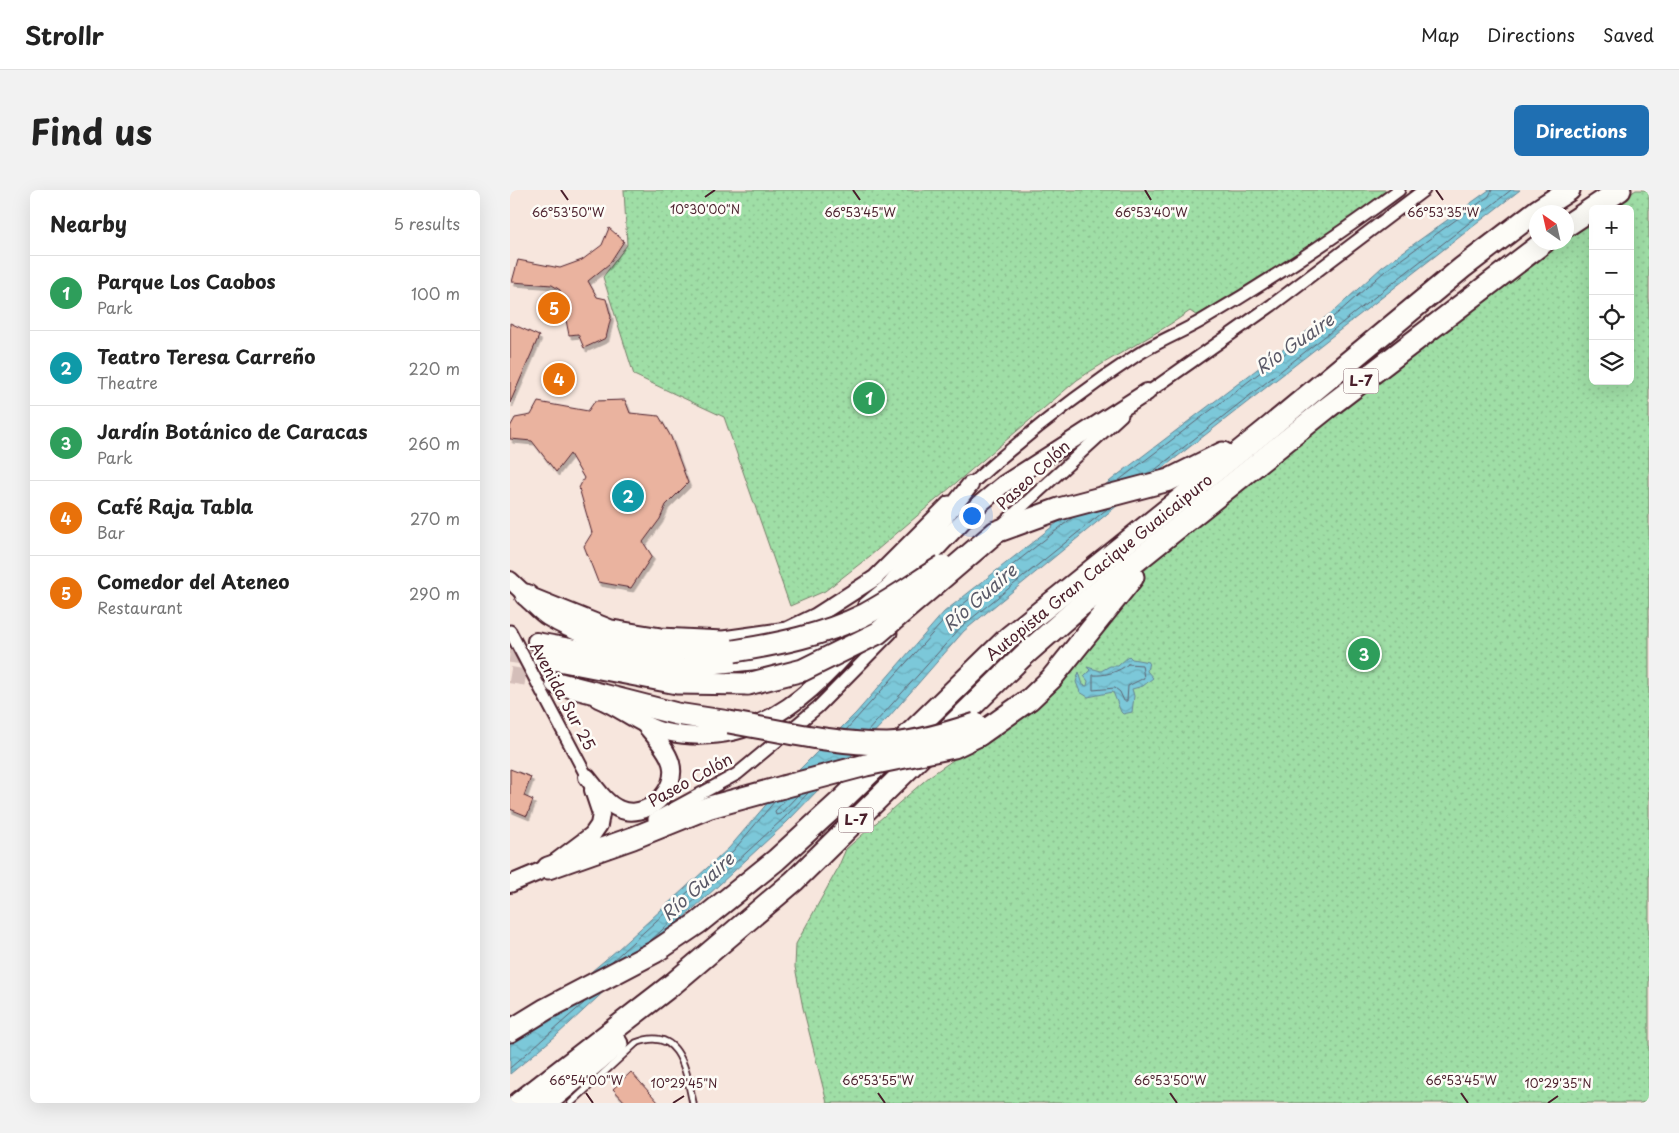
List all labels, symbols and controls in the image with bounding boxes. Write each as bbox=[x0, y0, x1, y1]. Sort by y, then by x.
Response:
text: Strollr bbox=[25, 17, 104, 53]
text: Map bbox=[1421, 21, 1459, 48]
text: Directions bbox=[1487, 21, 1575, 48]
text: Saved bbox=[1603, 21, 1654, 48]
text: Find us bbox=[30, 104, 152, 157]
button: Directions bbox=[1514, 105, 1649, 156]
text: 10°30'00"N bbox=[670, 200, 740, 218]
text: 66°53'50"W bbox=[532, 203, 605, 221]
text: 66°53'45"W bbox=[824, 203, 897, 221]
text: 66°53'40"W bbox=[1115, 203, 1188, 221]
text: 66°53'35"W bbox=[1407, 203, 1480, 221]
north arrow bbox=[1529, 205, 1574, 250]
map controls bbox=[1589, 205, 1634, 385]
button: + bbox=[1589, 205, 1634, 250]
text: Nearby bbox=[50, 207, 127, 239]
text: 5 results bbox=[393, 211, 460, 235]
button: − bbox=[1589, 250, 1634, 295]
text: Parque Los Caobos bbox=[97, 267, 276, 295]
text: 1 bbox=[62, 281, 70, 305]
text: 100 m bbox=[411, 281, 460, 305]
pin: 5 bbox=[538, 289, 570, 327]
text: Park bbox=[97, 295, 133, 319]
button: locate bbox=[1589, 295, 1634, 340]
water label: Río Guaire bbox=[1249, 305, 1340, 380]
button: layers bbox=[1589, 340, 1634, 385]
text: Teatro Teresa Carreño bbox=[97, 342, 315, 370]
text: 2 bbox=[60, 356, 72, 380]
text: 220 m bbox=[409, 356, 460, 380]
pin: 4 bbox=[543, 360, 575, 398]
road number: L-7 bbox=[1344, 368, 1378, 394]
text: Theatre bbox=[97, 370, 158, 394]
pin: 1 bbox=[853, 379, 885, 417]
text: Jardín Botánico de Caracas bbox=[97, 417, 368, 445]
text: 3 bbox=[61, 431, 71, 455]
text: 260 m bbox=[408, 431, 460, 455]
street label: Paseo Colón bbox=[990, 434, 1075, 515]
text: Park bbox=[97, 445, 133, 469]
street label: Autopista Gran Cacique Guaicaipuro bbox=[980, 467, 1217, 665]
pin: 2 bbox=[612, 477, 644, 515]
text: Café Raja Tabla bbox=[97, 492, 253, 520]
your location bbox=[959, 503, 985, 529]
text: 4 bbox=[61, 506, 71, 530]
text: 270 m bbox=[410, 506, 460, 530]
text: Bar bbox=[97, 520, 125, 544]
water label: Río Guaire bbox=[936, 556, 1023, 637]
text: Comedor del Ateneo bbox=[97, 567, 290, 595]
text: 5 bbox=[61, 581, 71, 605]
text: 290 m bbox=[409, 581, 460, 605]
text: Restaurant bbox=[97, 595, 183, 619]
pin: 3 bbox=[1348, 635, 1380, 673]
street label: Avenida Sur 25 bbox=[525, 637, 603, 754]
street label: Paseo Colón bbox=[643, 746, 736, 812]
road number: L-7 bbox=[838, 808, 874, 832]
water label: Río Guaire bbox=[654, 845, 741, 926]
text: 66°54'00"W bbox=[549, 1071, 624, 1089]
text: 66°53'55"W bbox=[842, 1071, 915, 1089]
text: 66°53'50"W bbox=[1134, 1071, 1207, 1089]
text: 66°53'45"W bbox=[1425, 1071, 1498, 1089]
text: 10°29'45"N bbox=[651, 1074, 717, 1092]
text: 10°29'35"N bbox=[1524, 1074, 1592, 1092]

